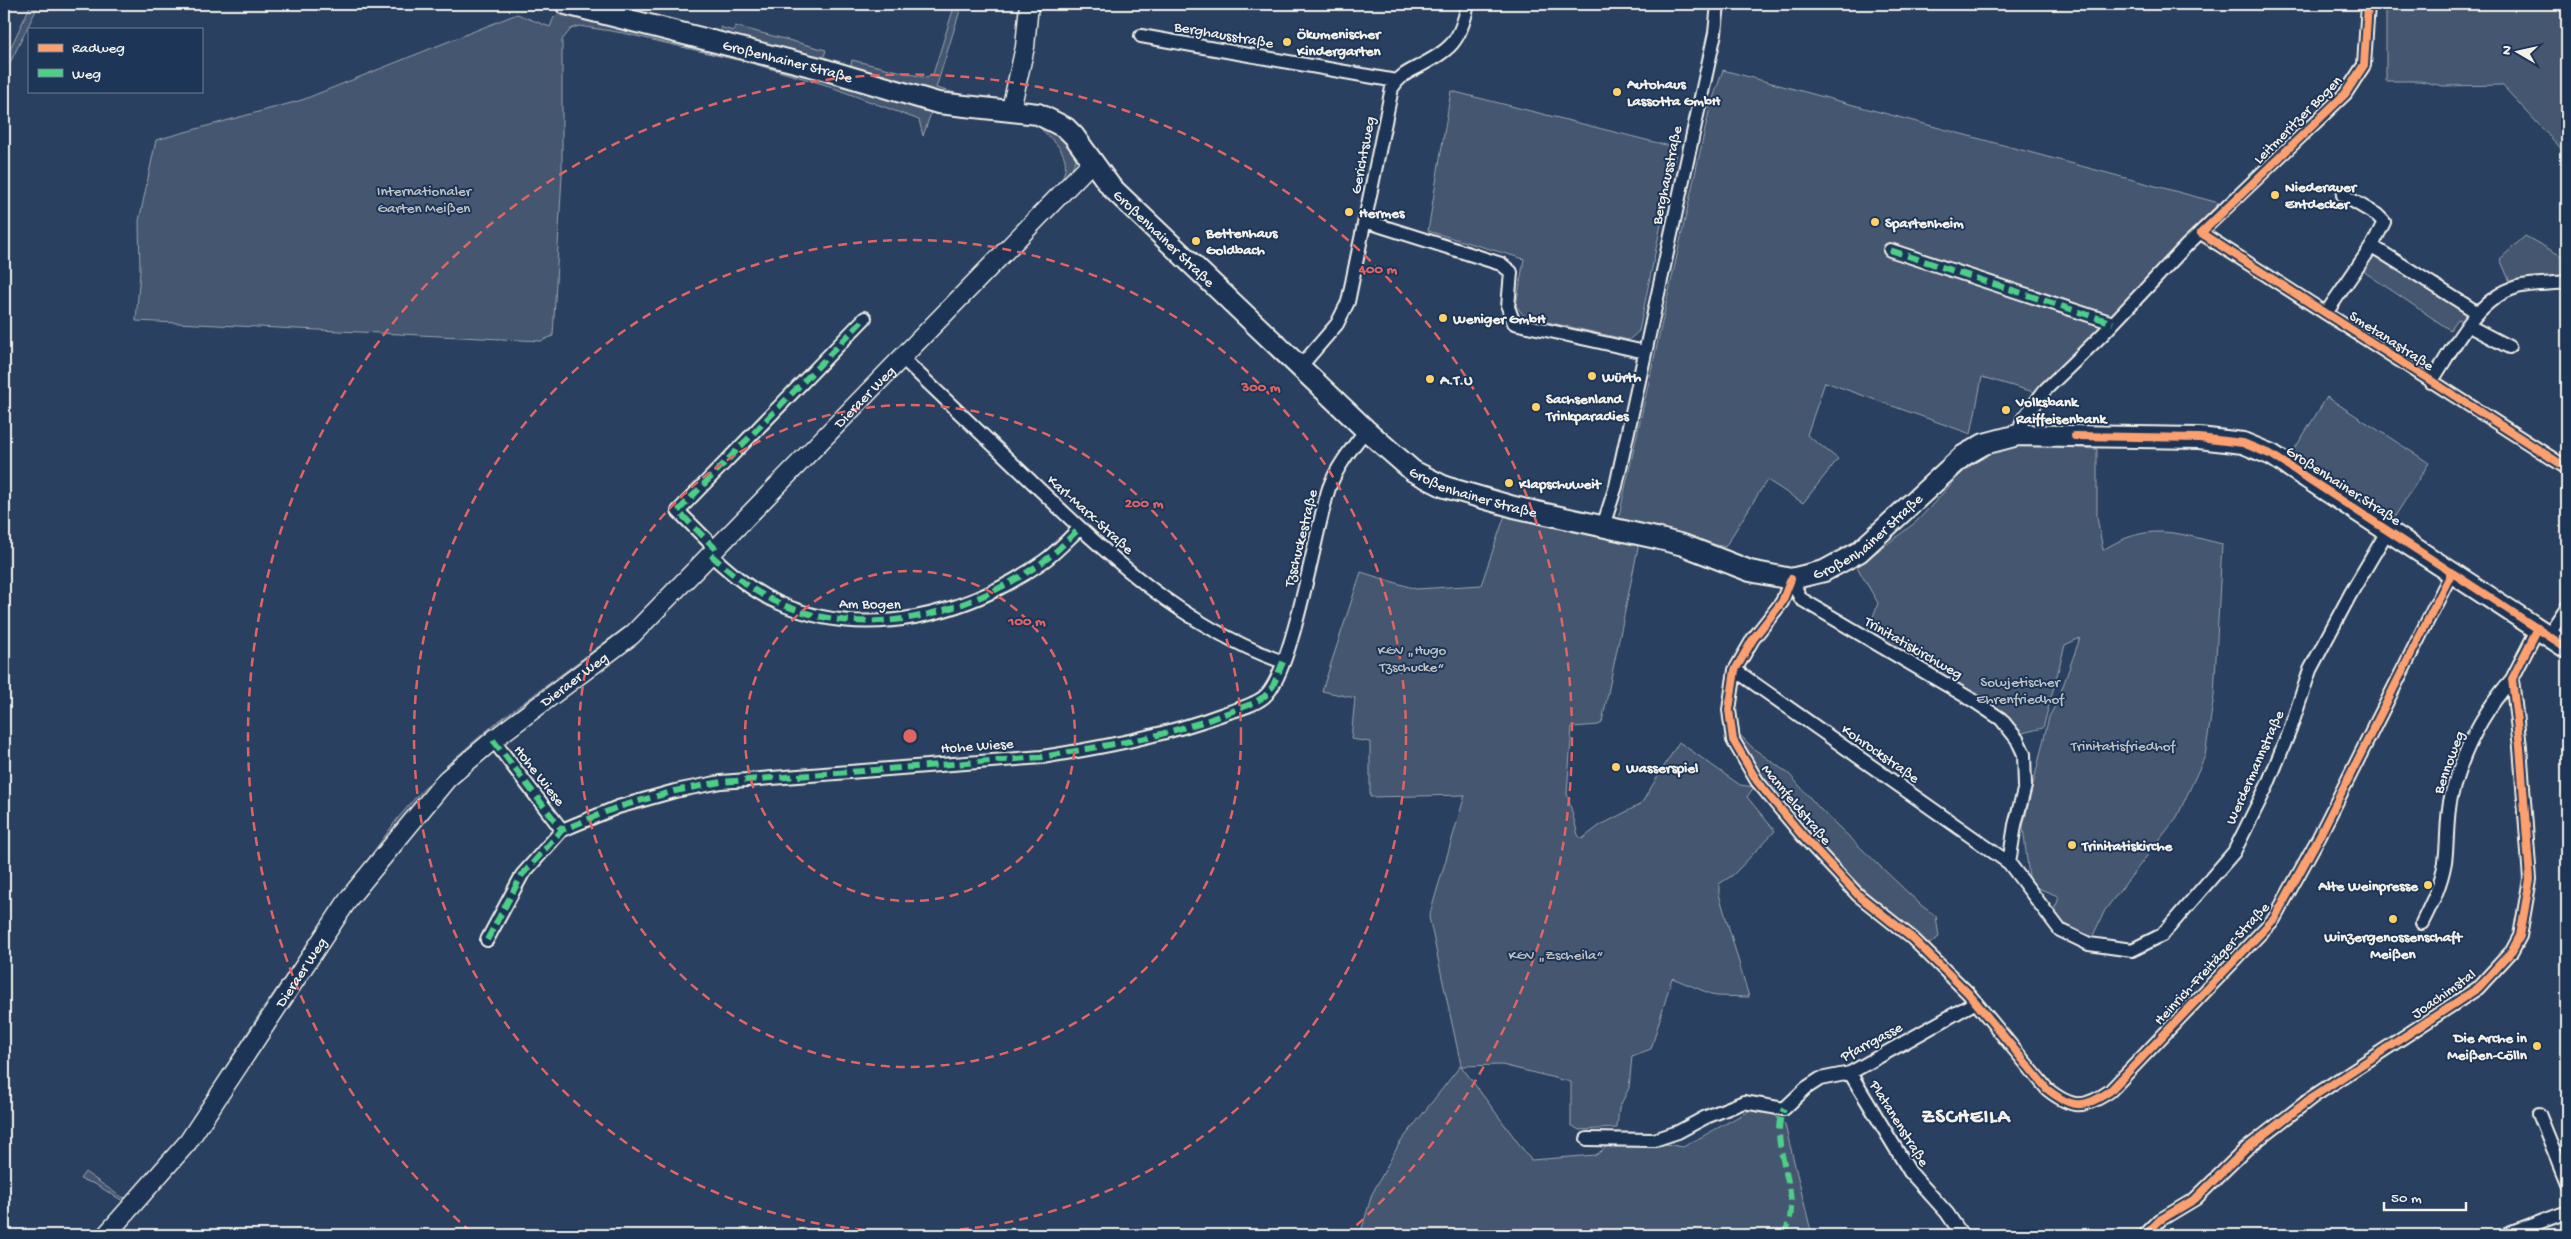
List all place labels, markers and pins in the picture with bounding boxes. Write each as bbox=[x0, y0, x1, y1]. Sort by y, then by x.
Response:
place label: Ökumenischer Kindergarten bbox=[1296, 26, 1382, 61]
marker: Ökumenischer Kindergarten bbox=[1281, 36, 1293, 48]
place label: Autohaus Lassotta GmbH bbox=[1626, 76, 1721, 111]
marker: Autohaus Lassotta GmbH bbox=[1611, 86, 1623, 98]
place label: Niederauer Entdecker bbox=[2285, 179, 2358, 214]
marker: Niederauer Entdecker bbox=[2269, 189, 2281, 201]
place label: Hermes bbox=[1359, 205, 1406, 223]
marker: Hermes bbox=[1343, 206, 1355, 218]
place label: Spartenheim bbox=[1885, 215, 1964, 233]
marker: Spartenheim bbox=[1869, 216, 1881, 228]
place label: Bettenhaus Goldbach bbox=[1205, 225, 1279, 260]
marker: Bettenhaus Goldbach bbox=[1190, 235, 1202, 247]
place label: Weniger GmbH bbox=[1452, 311, 1546, 329]
marker: Weniger GmbH bbox=[1437, 312, 1449, 324]
place label: Würth bbox=[1601, 369, 1641, 387]
marker: Würth bbox=[1586, 370, 1598, 382]
place label: A.T.U bbox=[1439, 372, 1473, 390]
marker: A.T.U bbox=[1424, 373, 1436, 385]
place label: Sachsenland Trinkparadies bbox=[1545, 391, 1630, 426]
place label: Volksbank Raiffeisenbank bbox=[2015, 394, 2108, 429]
marker: Sachsenland Trinkparadies bbox=[1530, 401, 1542, 413]
marker: Volksbank Raiffeisenbank bbox=[2000, 404, 2012, 416]
place label: Klapschuweit bbox=[1518, 476, 1603, 494]
marker: Klapschuweit bbox=[1503, 477, 1515, 489]
centre of rings bbox=[901, 727, 919, 745]
place label: Wasserspiel bbox=[1625, 760, 1699, 778]
marker: Wasserspiel bbox=[1610, 761, 1622, 773]
place label: Trinitatiskirche bbox=[2081, 838, 2173, 856]
marker: Trinitatiskirche bbox=[2066, 839, 2078, 851]
place label: Alte Weinpresse bbox=[2317, 878, 2419, 896]
marker: Alte Weinpresse bbox=[2422, 879, 2434, 891]
marker: Winzergenossenschaft Meißen bbox=[2387, 913, 2399, 925]
place label: Winzergenossenschaft Meißen bbox=[2323, 929, 2464, 964]
place label: Die Arche in Meißen-Cölln bbox=[2447, 1030, 2528, 1065]
marker: Die Arche in Meißen-Cölln bbox=[2531, 1040, 2543, 1052]

